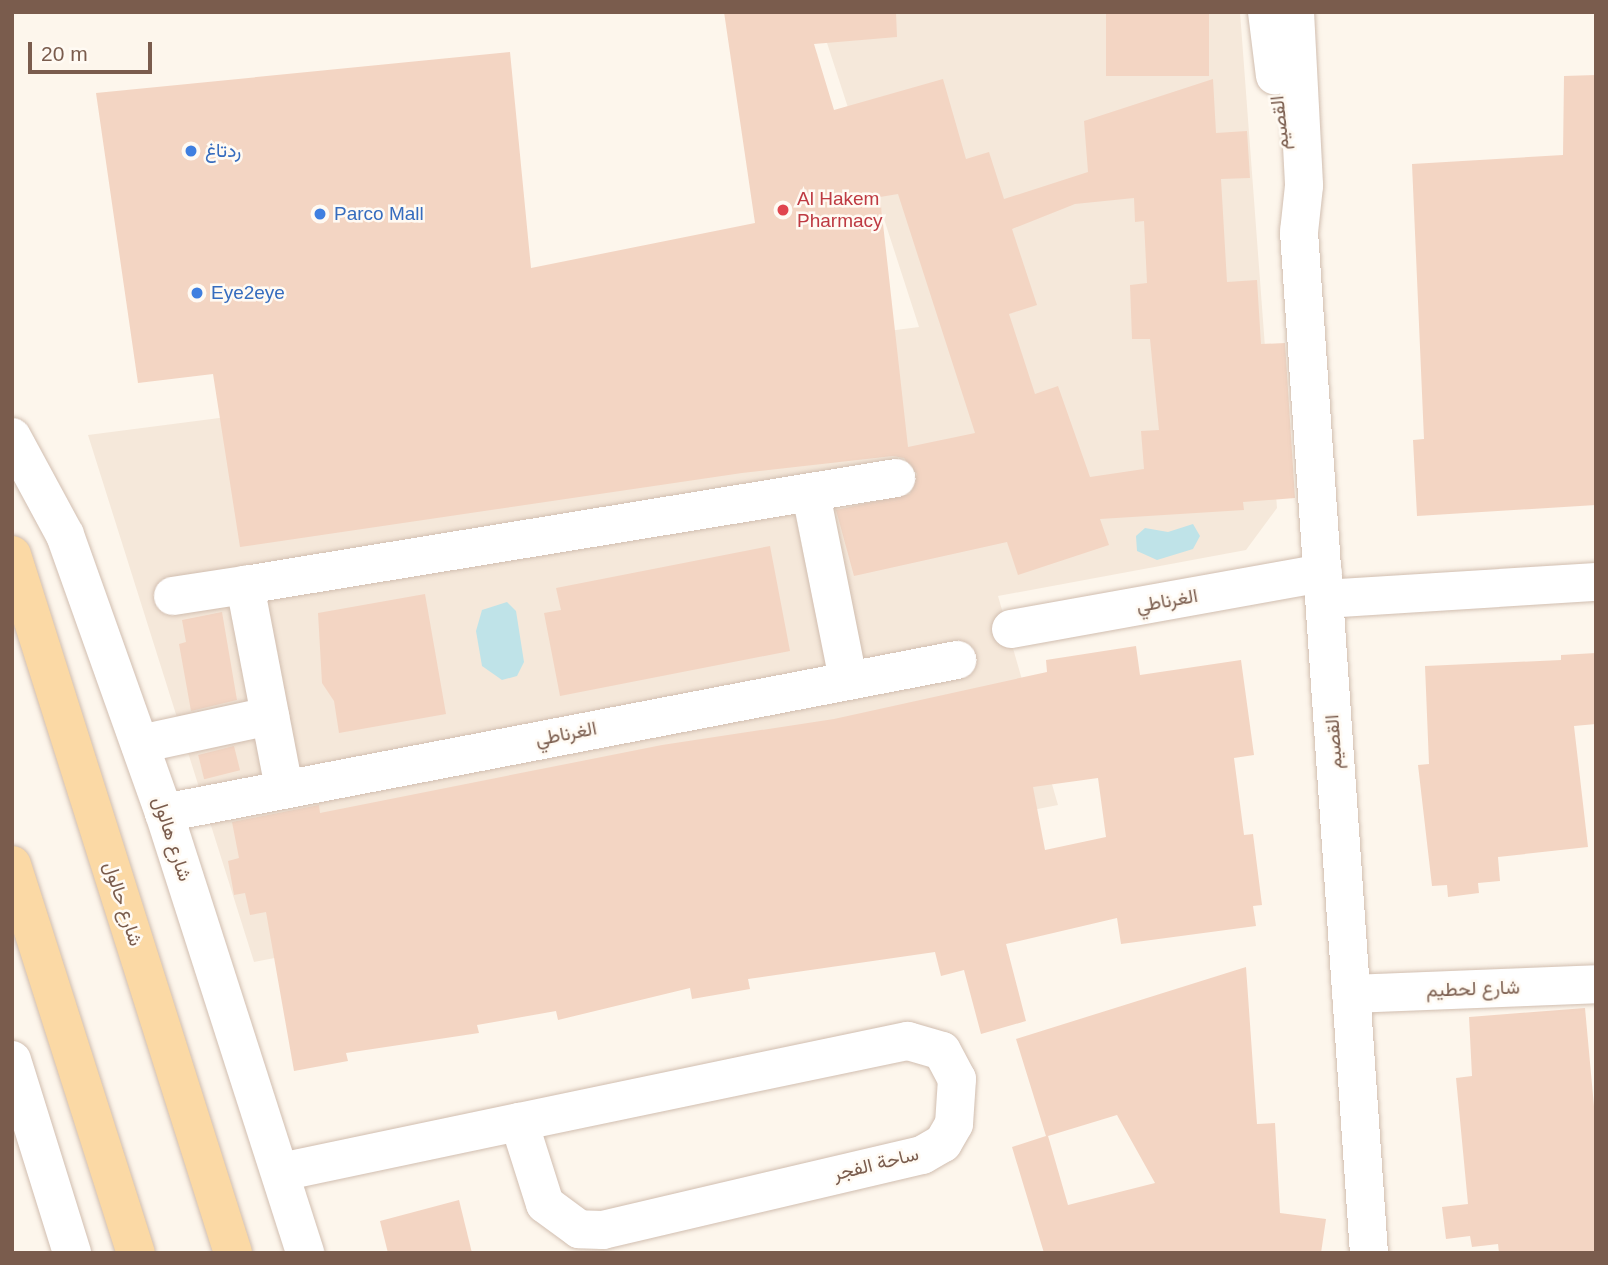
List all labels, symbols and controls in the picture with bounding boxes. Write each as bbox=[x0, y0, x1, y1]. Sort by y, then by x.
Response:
scale bar bbox=[32, 28, 156, 72]
text: 20 m bbox=[41, 42, 88, 65]
street label: القصيم bbox=[1266, 95, 1294, 151]
place label: ردتاغ bbox=[205, 140, 241, 162]
marker: ردتاغ bbox=[183, 143, 199, 159]
place label: Al Hakem Pharmacy bbox=[797, 188, 883, 232]
marker: Al Hakem Pharmacy bbox=[775, 202, 791, 218]
place label: Parco Mall bbox=[334, 203, 424, 225]
marker: Parco Mall bbox=[312, 206, 328, 222]
place label: Eye2eye bbox=[211, 282, 285, 304]
marker: Eye2eye bbox=[189, 285, 205, 301]
street label: الغرناطي bbox=[1135, 584, 1199, 618]
street label: القصيم bbox=[1321, 714, 1347, 770]
street label: الغرناطي bbox=[533, 717, 599, 751]
street label: شارع هالول bbox=[148, 794, 196, 884]
street label: شارع حالول bbox=[99, 859, 147, 949]
street label: شارع لحطيم bbox=[1426, 976, 1520, 1002]
street label: ساحة الفجر bbox=[831, 1142, 921, 1186]

